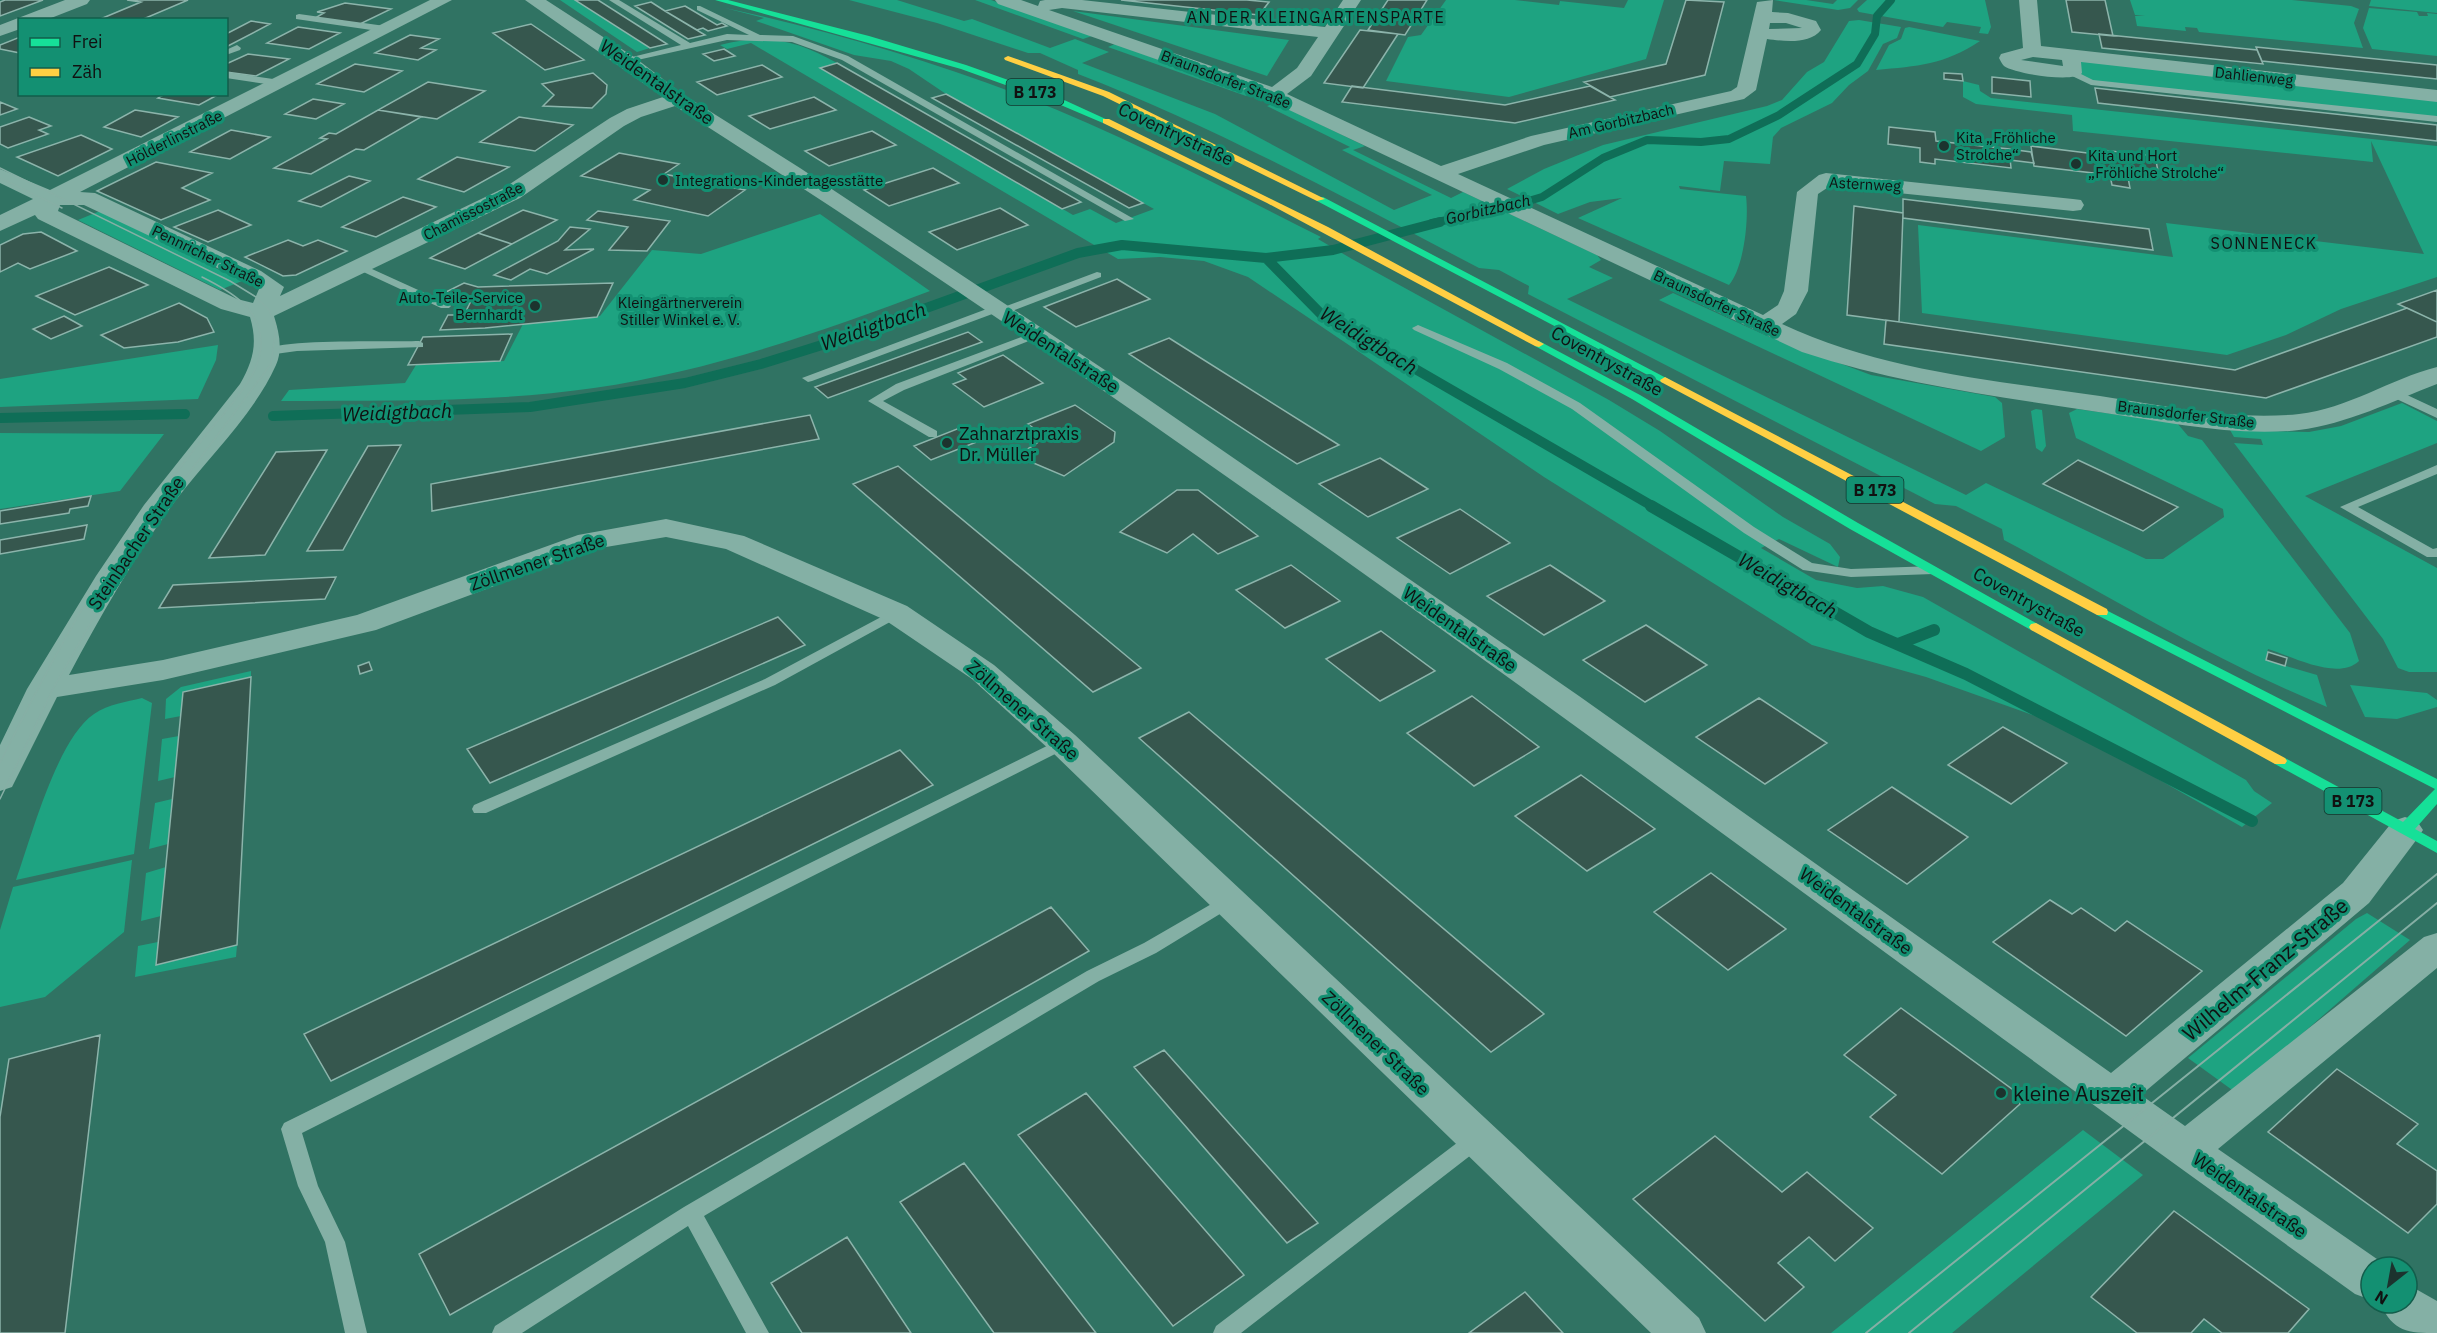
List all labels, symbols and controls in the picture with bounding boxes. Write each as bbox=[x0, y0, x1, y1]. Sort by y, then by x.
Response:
district label: AN DER KLEINGARTENSPARTE bbox=[1187, 7, 1445, 27]
legend bbox=[18, 18, 228, 96]
text: Frei bbox=[72, 30, 103, 53]
street label: Weidentalstraße bbox=[596, 34, 719, 130]
street label: Braunsdorfer Straße bbox=[1158, 45, 1294, 113]
text: Zäh bbox=[72, 60, 102, 83]
street label: Dahlienweg bbox=[2214, 62, 2294, 90]
road number: B 173 bbox=[1006, 79, 1064, 105]
street label: Coventrystraße bbox=[1115, 97, 1237, 171]
street label: Am Gorbitzbach bbox=[1566, 100, 1676, 142]
street label: Hölderlinstraße bbox=[123, 106, 225, 170]
place label: Kita „Fröhliche Strolche“ bbox=[1956, 128, 2056, 164]
marker: Kita „Fröhliche Strolche“ bbox=[1937, 139, 1951, 153]
place label: Kita und Hort „Fröhliche Strolche“ bbox=[2088, 146, 2224, 182]
marker: Kita und Hort „Fröhliche Strolche“ bbox=[2069, 157, 2083, 171]
place label: Integrations-Kindertagesstätte bbox=[675, 171, 883, 190]
marker: Integrations-Kindertagesstätte bbox=[656, 173, 670, 187]
street label: Asternweg bbox=[1829, 173, 1901, 195]
street label: Chamissostraße bbox=[420, 178, 526, 244]
water label: Gorbitzbach bbox=[1444, 190, 1532, 228]
street label: Pennricher Straße bbox=[149, 221, 267, 291]
district label: SONNENECK bbox=[2211, 233, 2317, 253]
street label: Braunsdorfer Straße bbox=[1651, 265, 1783, 341]
place label: Auto-Teile-Service Bernhardt bbox=[399, 288, 523, 324]
park label: Kleingärtnerverein Stiller Winkel e. V. bbox=[618, 293, 742, 329]
water label: Weidigtbach bbox=[817, 295, 929, 357]
marker: Auto-Teile-Service Bernhardt bbox=[528, 299, 542, 313]
water label: Weidigtbach bbox=[1315, 299, 1423, 381]
street label: Weidentalstraße bbox=[999, 306, 1124, 398]
street label: Coventrystraße bbox=[1547, 321, 1667, 401]
street label: Braunsdorfer Straße bbox=[2117, 396, 2255, 432]
water label: Weidigtbach bbox=[342, 397, 452, 427]
place label: Zahnarztpraxis Dr. Müller bbox=[959, 422, 1079, 466]
marker: Zahnarztpraxis Dr. Müller bbox=[940, 436, 954, 450]
street label: Steinbacher Straße bbox=[83, 472, 189, 614]
road number: B 173 bbox=[1846, 477, 1904, 503]
street label: Zöllmener Straße bbox=[467, 528, 608, 596]
water label: Weidigtbach bbox=[1734, 546, 1842, 624]
street label: Coventrystraße bbox=[1969, 562, 2089, 642]
street label: Weidentalstraße bbox=[1399, 581, 1522, 677]
street label: Zöllmener Straße bbox=[962, 655, 1084, 765]
road number: B 173 bbox=[2324, 788, 2382, 814]
street label: Weidentalstraße bbox=[1795, 862, 1917, 960]
street label: Wilhelm-Franz-Straße bbox=[2176, 891, 2354, 1047]
street label: Zöllmener Straße bbox=[1317, 986, 1435, 1100]
place label: kleine Auszeit bbox=[2013, 1079, 2144, 1107]
marker: kleine Auszeit bbox=[1994, 1086, 2008, 1100]
street label: Weidentalstraße bbox=[2189, 1147, 2312, 1243]
north arrow bbox=[2359, 1255, 2419, 1315]
text: N bbox=[2371, 1286, 2391, 1309]

